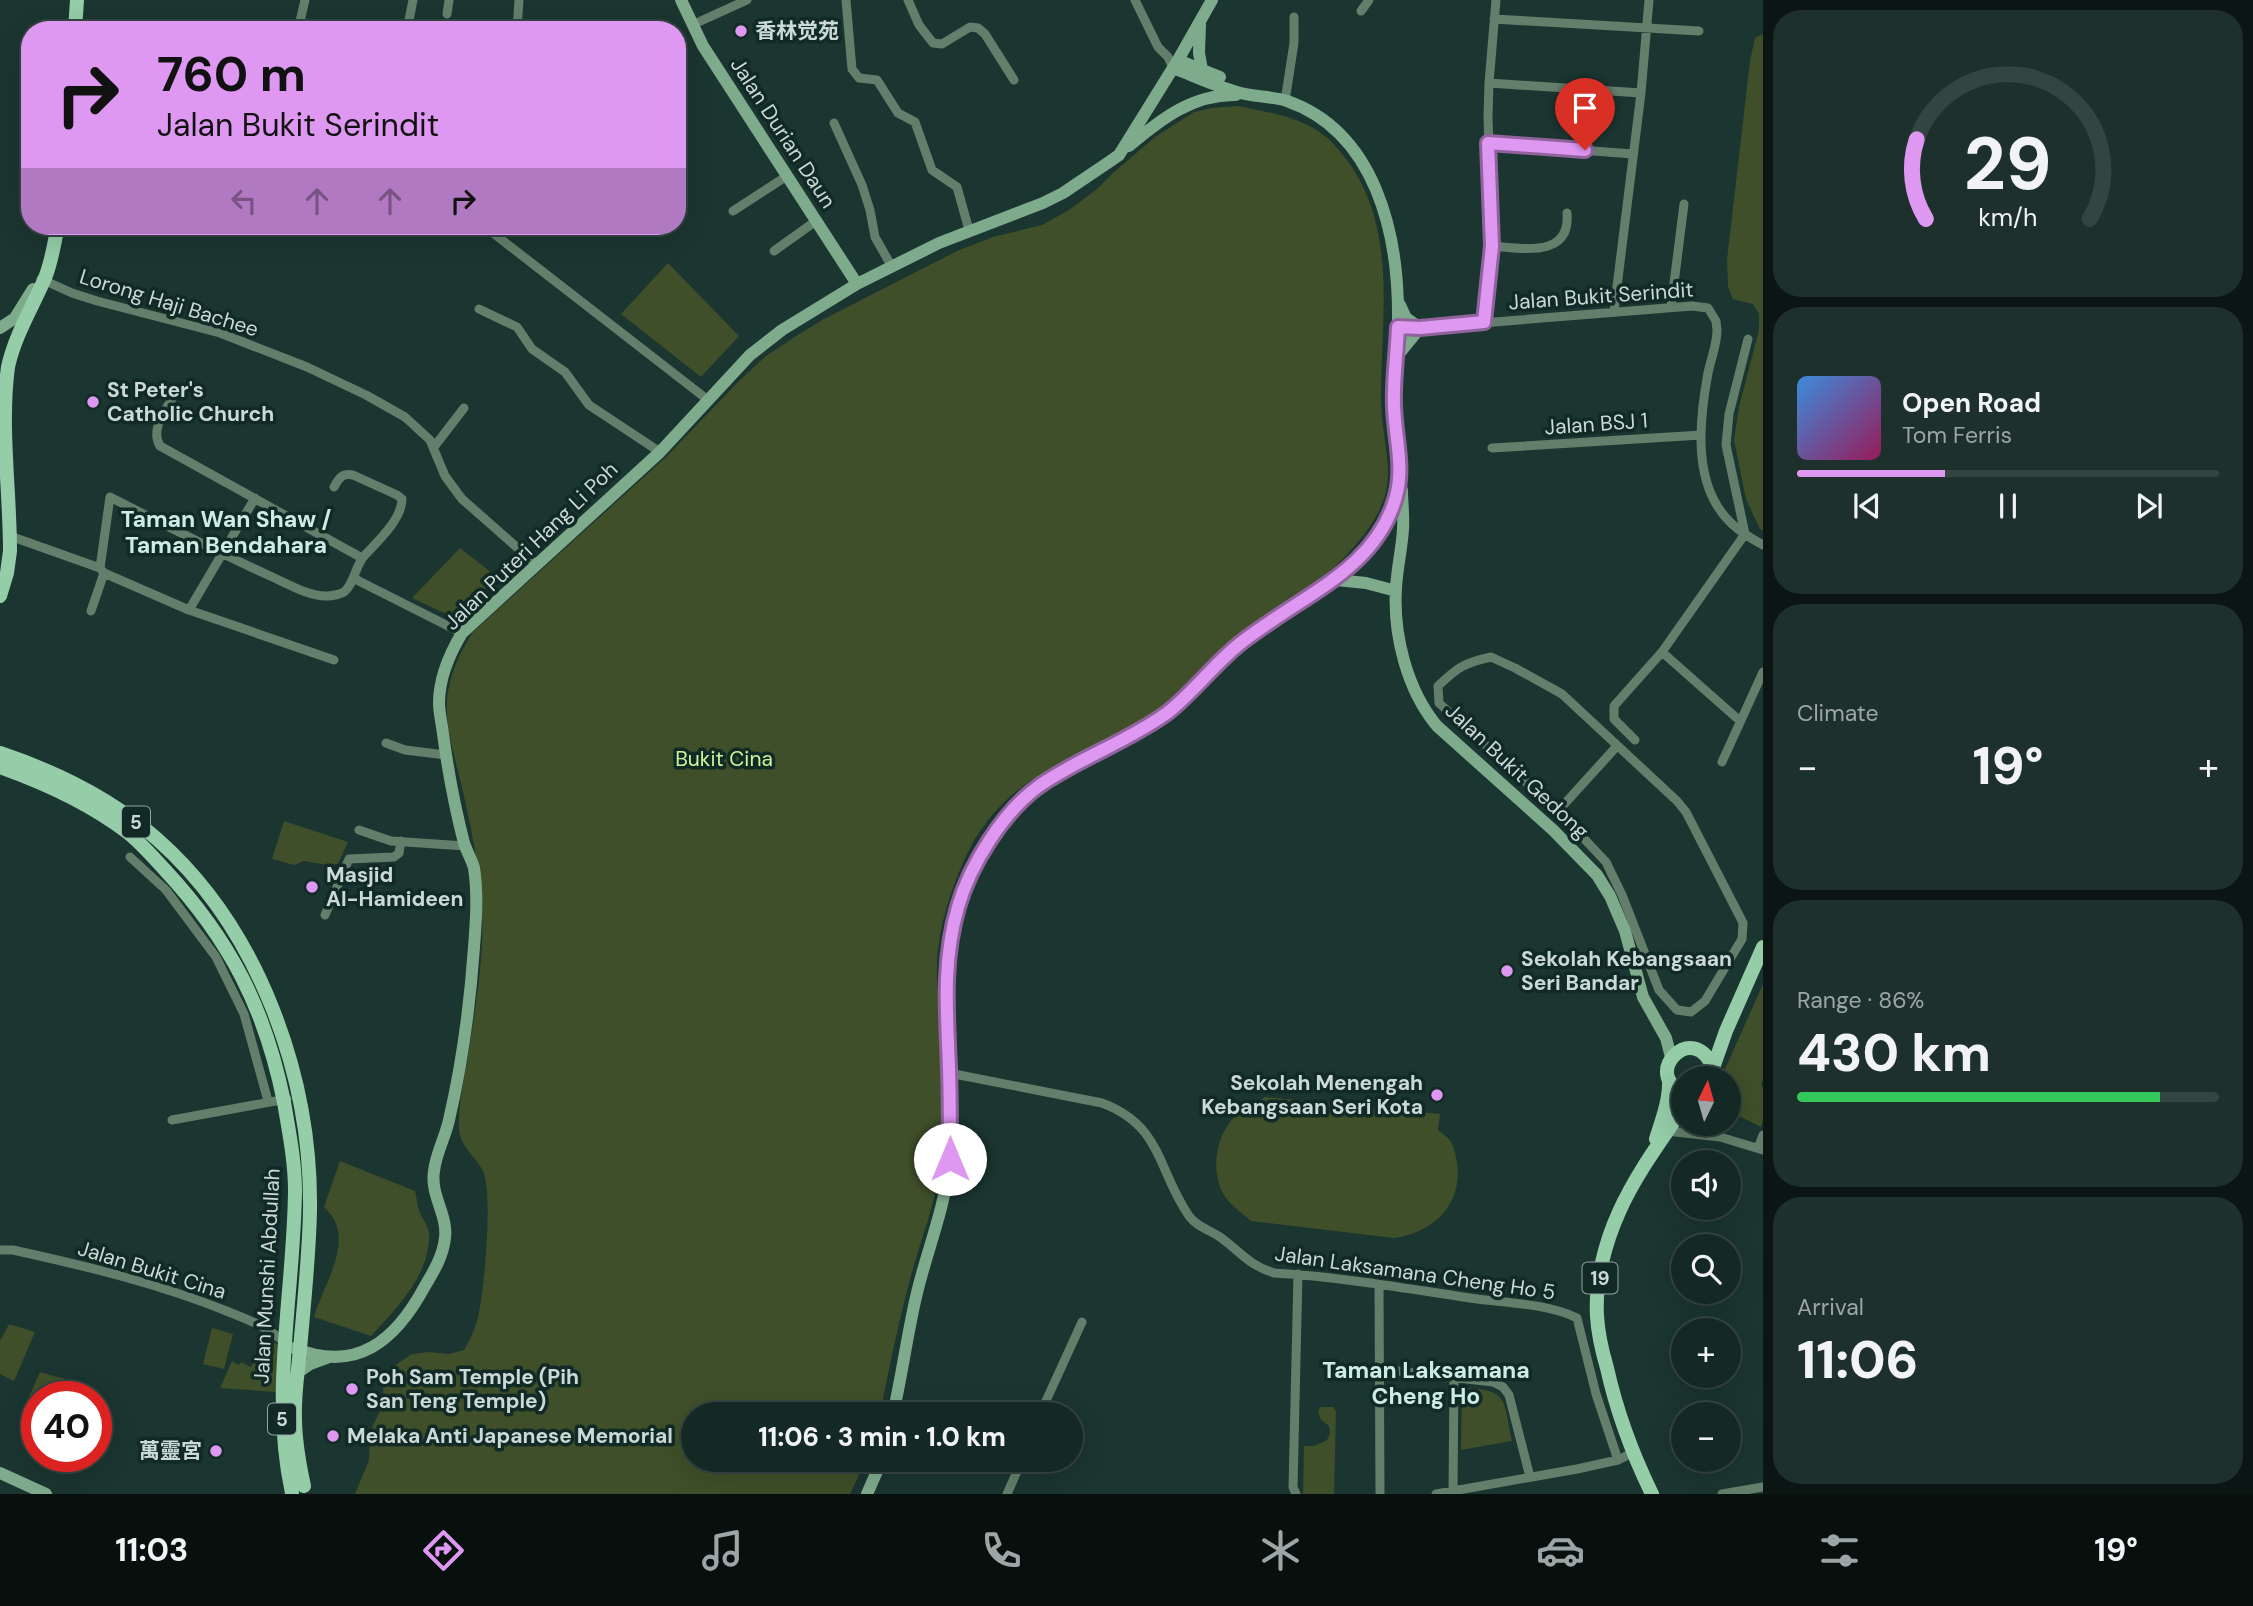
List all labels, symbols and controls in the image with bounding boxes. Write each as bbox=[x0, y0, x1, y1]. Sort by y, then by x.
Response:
place label: 香林觉苑 bbox=[755, 17, 839, 45]
marker: 香林觉苑 bbox=[733, 23, 749, 39]
text: 760 m bbox=[157, 42, 306, 106]
icon: right bbox=[42, 49, 133, 140]
street label: Jalan Durian Daun bbox=[724, 52, 842, 214]
pin bbox=[1555, 78, 1615, 150]
icon: arrive bbox=[1566, 89, 1604, 127]
text: Jalan Bukit Serindit bbox=[157, 104, 439, 146]
text: 29 bbox=[1964, 118, 2052, 213]
icon: left bbox=[225, 182, 263, 220]
icon: ahead bbox=[298, 182, 336, 220]
icon: ahead bbox=[371, 182, 409, 220]
icon: right bbox=[444, 182, 482, 220]
text: km/h bbox=[1978, 201, 2038, 234]
street label: Lorong Haji Bachee bbox=[76, 262, 262, 344]
street label: Jalan Bukit Serindit bbox=[1508, 276, 1694, 316]
place label: St Peter's Catholic Church bbox=[107, 376, 274, 428]
text: Open Road bbox=[1902, 386, 2041, 420]
marker: St Peter's Catholic Church bbox=[85, 394, 101, 410]
street label: Jalan BSJ 1 bbox=[1544, 406, 1648, 442]
text: Tom Ferris bbox=[1902, 420, 2012, 450]
street label: Jalan Puteri Hang Li Poh bbox=[438, 456, 624, 636]
icon: previous bbox=[1848, 487, 1886, 525]
icon: pause bbox=[1989, 487, 2027, 525]
icon: next bbox=[2130, 487, 2168, 525]
district label: Taman Wan Shaw / Taman Bendahara bbox=[121, 504, 331, 560]
street label: Jalan Bukit Gedong bbox=[1439, 697, 1595, 845]
text: Climate bbox=[1797, 698, 1879, 728]
text: 19° bbox=[1972, 732, 2044, 800]
text: − bbox=[1797, 742, 1818, 792]
text: + bbox=[2198, 742, 2219, 792]
park label: Bukit Cina bbox=[675, 745, 773, 773]
road number: 5 bbox=[122, 806, 150, 838]
place label: Masjid Al-Hamideen bbox=[326, 861, 463, 913]
marker: Masjid Al-Hamideen bbox=[304, 879, 320, 895]
place label: Sekolah Kebangsaan Seri Bandar bbox=[1521, 945, 1732, 997]
marker: Sekolah Kebangsaan Seri Bandar bbox=[1499, 963, 1515, 979]
text: Range · 86% bbox=[1797, 985, 1924, 1015]
text: 430 km bbox=[1797, 1019, 1991, 1087]
north arrow bbox=[1671, 1066, 1741, 1136]
map controls bbox=[1671, 1066, 1741, 1472]
place label: Sekolah Menengah Kebangsaan Seri Kota bbox=[1201, 1069, 1423, 1121]
marker: Sekolah Menengah Kebangsaan Seri Kota bbox=[1429, 1087, 1445, 1103]
position arrow bbox=[913, 1122, 987, 1196]
button: sound bbox=[1671, 1150, 1741, 1220]
street label: Jalan Munshi Abdullah bbox=[247, 1167, 287, 1385]
street label: Jalan Bukit Cina bbox=[75, 1234, 229, 1306]
button: search bbox=[1671, 1234, 1741, 1304]
street label: Jalan Laksamana Cheng Ho 5 bbox=[1273, 1239, 1557, 1307]
road number: 19 bbox=[1582, 1262, 1618, 1294]
text: Arrival bbox=[1797, 1292, 1864, 1322]
button: + bbox=[1671, 1318, 1741, 1388]
text: 11:06 bbox=[1797, 1326, 1919, 1394]
district label: Taman Laksamana Cheng Ho bbox=[1322, 1355, 1530, 1411]
place label: Poh Sam Temple (Pih San Teng Temple) bbox=[366, 1363, 579, 1415]
speed limit sign: 40 bbox=[21, 1381, 112, 1472]
marker: Poh Sam Temple (Pih San Teng Temple) bbox=[344, 1381, 360, 1397]
button: − bbox=[1671, 1402, 1741, 1472]
road number: 5 bbox=[268, 1404, 296, 1434]
text: 11:06 · 3 min · 1.0 km bbox=[758, 1420, 1006, 1454]
place label: Melaka Anti Japanese Memorial bbox=[347, 1422, 673, 1450]
marker: Melaka Anti Japanese Memorial bbox=[325, 1428, 341, 1444]
place label: 萬靈宮 bbox=[139, 1437, 202, 1465]
marker: 萬靈宮 bbox=[208, 1443, 224, 1459]
icon: directions bbox=[419, 1526, 468, 1575]
icon: music bbox=[698, 1526, 747, 1575]
icon: phone bbox=[977, 1526, 1026, 1575]
icon: climate bbox=[1256, 1526, 1305, 1575]
icon: car bbox=[1536, 1526, 1585, 1575]
icon: filters bbox=[1815, 1526, 1864, 1575]
text: 11:03 bbox=[115, 1529, 188, 1571]
text: 19° bbox=[2094, 1529, 2138, 1571]

